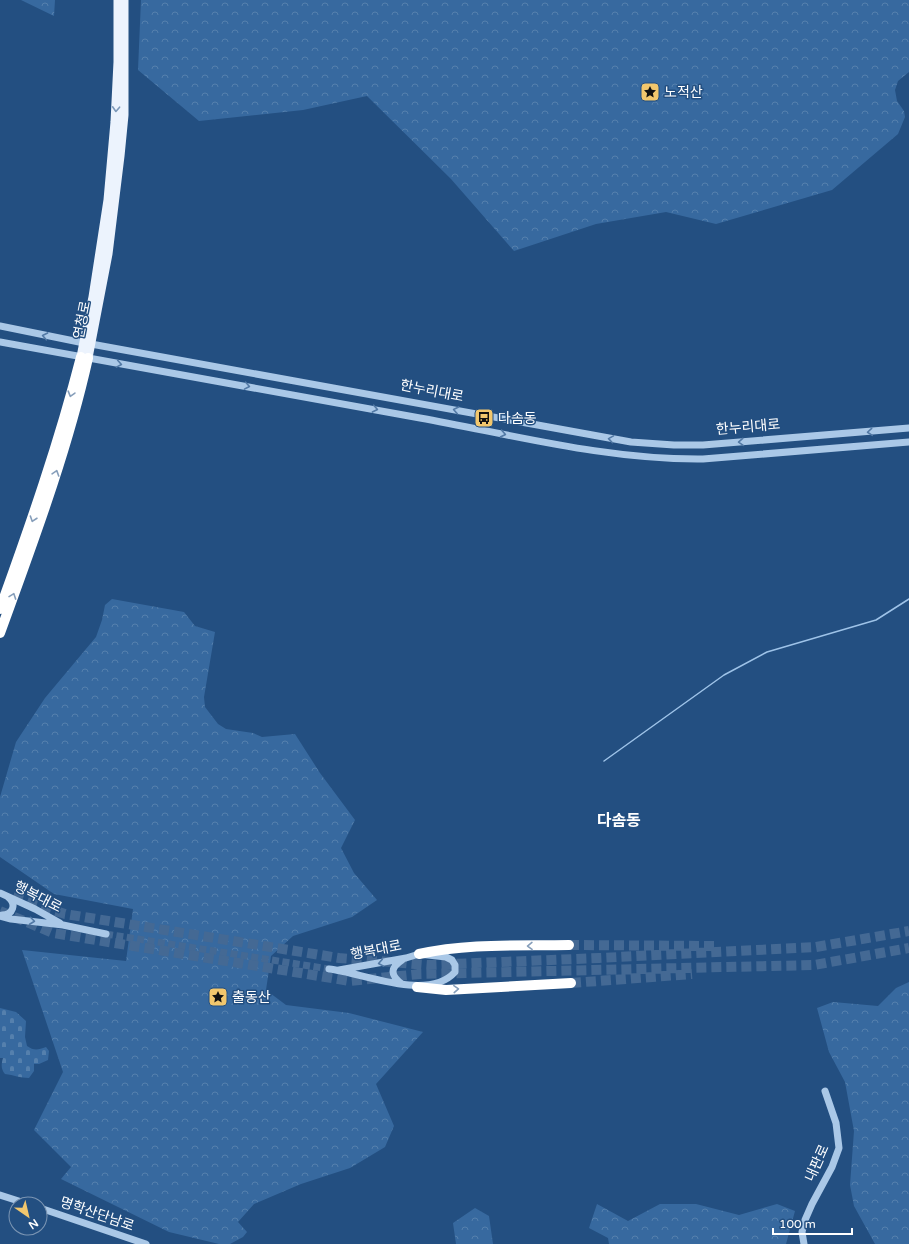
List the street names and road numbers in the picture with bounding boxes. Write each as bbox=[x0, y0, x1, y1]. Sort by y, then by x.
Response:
street label: 연청로 bbox=[70, 299, 94, 341]
street label: 한누리대로 bbox=[399, 377, 465, 406]
street label: 한누리대로 bbox=[715, 416, 781, 438]
street label: 행복대로 bbox=[11, 878, 65, 916]
street label: 행복대로 bbox=[349, 937, 403, 963]
street label: 내판로 bbox=[801, 1142, 833, 1184]
street label: 명학산단남로 bbox=[58, 1193, 136, 1235]

